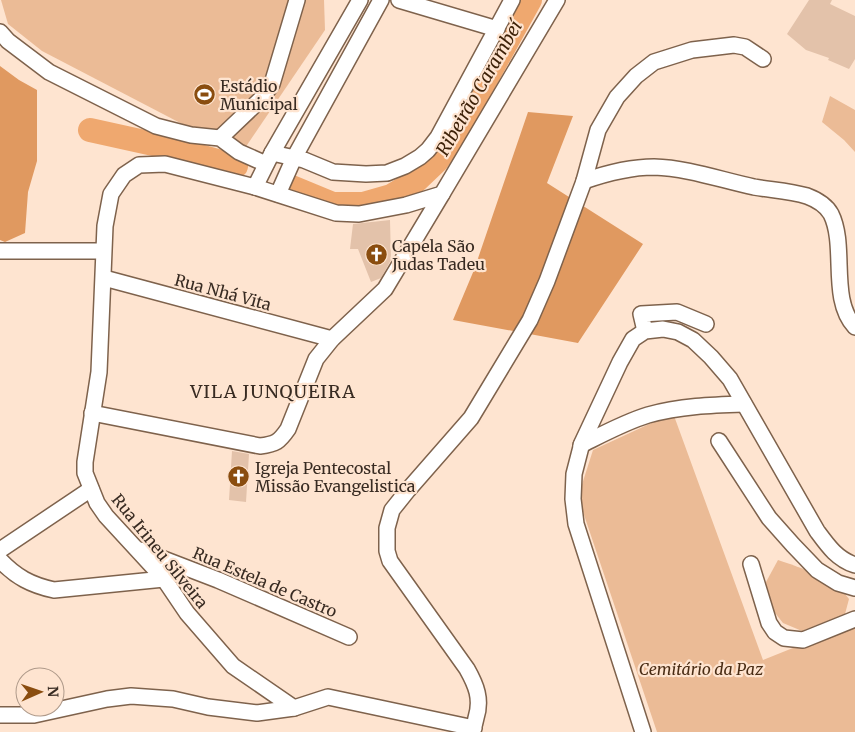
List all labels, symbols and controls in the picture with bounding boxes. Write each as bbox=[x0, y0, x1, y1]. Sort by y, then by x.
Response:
water label: Ribeirão Carambeí bbox=[431, 15, 528, 160]
place label: Estádio Municipal bbox=[220, 76, 298, 114]
sports icon: Estádio Municipal bbox=[192, 83, 216, 107]
place label: Capela São Judas Tadeu bbox=[391, 236, 485, 274]
church icon: Capela São Judas Tadeu bbox=[364, 243, 388, 267]
street label: Rua Nhá Vita bbox=[173, 270, 274, 315]
district label: VILA JUNQUEIRA bbox=[189, 380, 356, 403]
place label: Igreja Pentecostal Missão Evangelistica bbox=[255, 458, 416, 496]
church icon: Igreja Pentecostal Missão Evangelistica bbox=[227, 465, 251, 489]
street label: Rua Irineu Silveira bbox=[108, 490, 213, 613]
street label: Rua Estela de Castro bbox=[190, 543, 340, 621]
park label: Cemitário da Paz bbox=[639, 659, 764, 679]
north arrow bbox=[15, 667, 65, 717]
text: N bbox=[44, 686, 62, 697]

